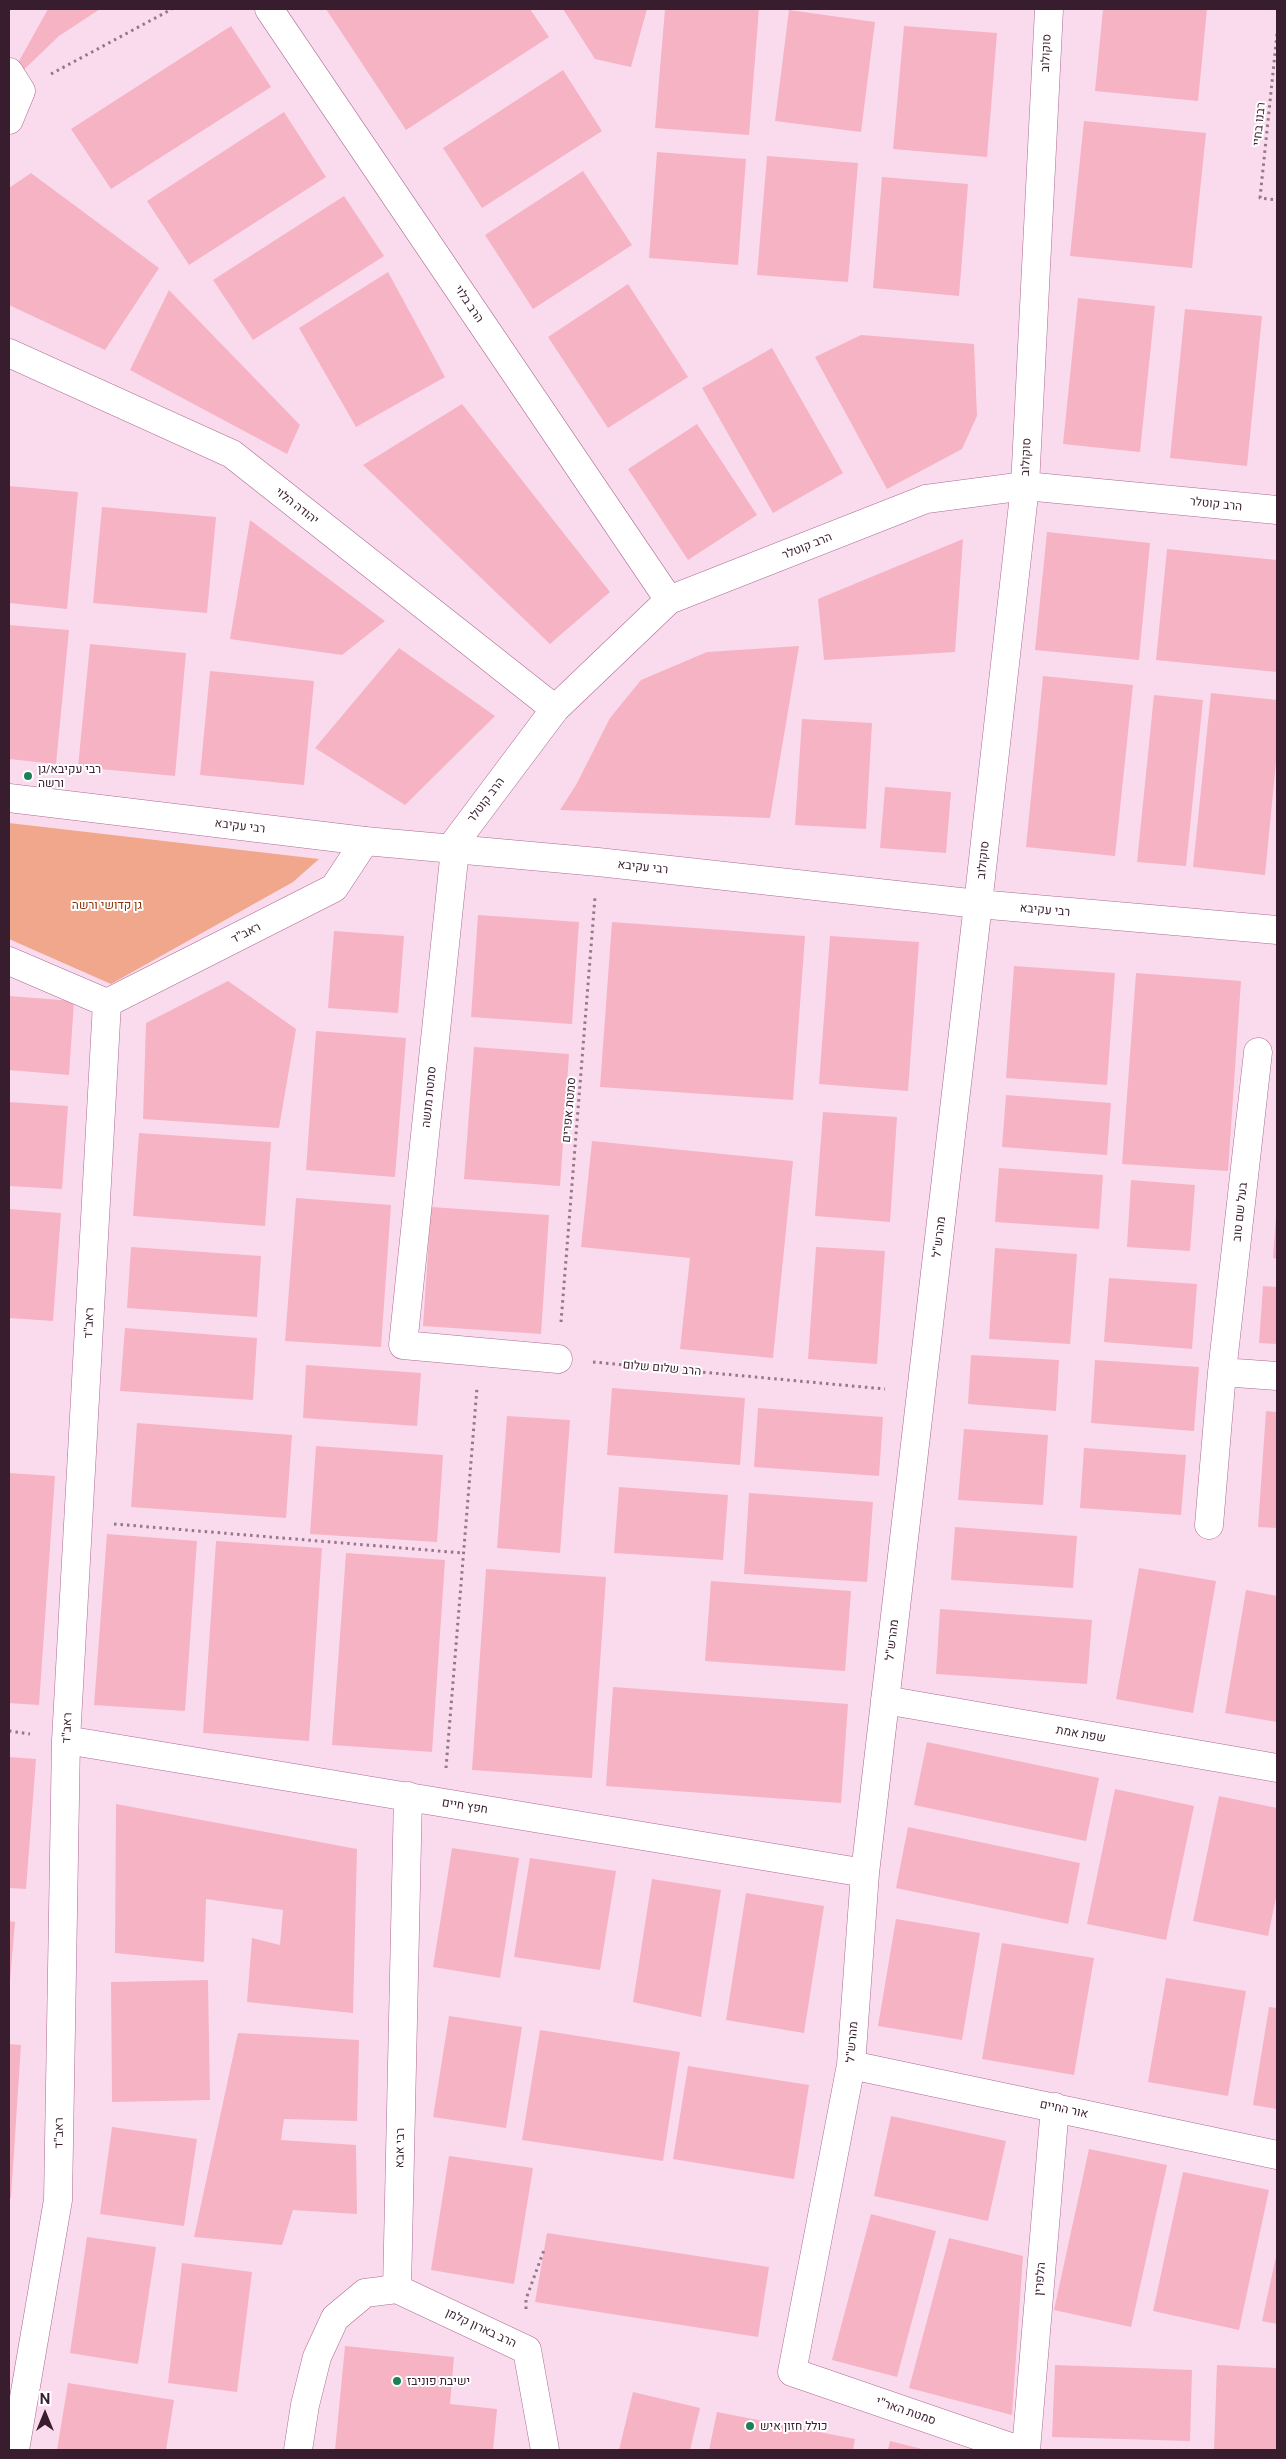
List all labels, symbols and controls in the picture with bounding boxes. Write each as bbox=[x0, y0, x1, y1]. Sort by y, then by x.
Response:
street label: סוקולוב bbox=[1038, 34, 1054, 72]
street label: רבנו בחיי bbox=[1250, 101, 1268, 147]
street label: הרב בלוי bbox=[451, 283, 487, 325]
street label: סוקולוב bbox=[1018, 438, 1034, 476]
street label: יהודה הלוי bbox=[273, 485, 321, 527]
street label: הרב קוטלר bbox=[1189, 494, 1243, 514]
street label: הרב קוטלר bbox=[780, 529, 834, 563]
place label: רבי עקיבא/גן ורשה bbox=[38, 762, 101, 790]
marker: רבי עקיבא/גן ורשה bbox=[22, 770, 34, 782]
street label: הרב קוטלר bbox=[464, 775, 508, 825]
street label: רבי עקיבא bbox=[214, 816, 266, 836]
street label: סוקולוב bbox=[974, 840, 992, 880]
street label: רבי עקיבא bbox=[617, 857, 669, 877]
park label: גן קדושי ורשה bbox=[72, 898, 142, 912]
street label: רבי עקיבא bbox=[1019, 901, 1071, 919]
street label: ראב"ד bbox=[229, 919, 263, 947]
street label: סמטת מנשה bbox=[419, 1066, 439, 1128]
street label: סמטת אפרים bbox=[559, 1077, 579, 1143]
street label: בעל שם טוב bbox=[1230, 1182, 1250, 1242]
street label: מהרש"ל bbox=[929, 1216, 949, 1258]
street label: ראב"ד bbox=[81, 1307, 97, 1339]
street label: הרב שלום שלום bbox=[622, 1357, 702, 1379]
street label: מהרש"ל bbox=[882, 1619, 902, 1661]
street label: ראב"ד bbox=[59, 1712, 75, 1744]
street label: שפת אמת bbox=[1055, 1723, 1107, 1745]
street label: חפץ חיים bbox=[441, 1795, 489, 1817]
street label: מהרש"ל bbox=[843, 2021, 861, 2063]
street label: אור החיים bbox=[1038, 2097, 1090, 2121]
street label: ראב"ד bbox=[52, 2117, 66, 2149]
street label: רבי אבא bbox=[392, 2128, 408, 2168]
street label: הלפרין bbox=[1031, 2262, 1049, 2296]
street label: הרב בארון קלמן bbox=[443, 2305, 519, 2351]
place label: ישיבת פוניבז bbox=[407, 2374, 470, 2388]
marker: ישיבת פוניבז bbox=[391, 2375, 403, 2387]
north arrow bbox=[20, 2389, 70, 2439]
text: N bbox=[40, 2391, 50, 2407]
street label: סמטת האר"י bbox=[874, 2394, 938, 2428]
place label: כולל חזון איש bbox=[760, 2419, 828, 2433]
marker: כולל חזון איש bbox=[744, 2420, 756, 2432]

